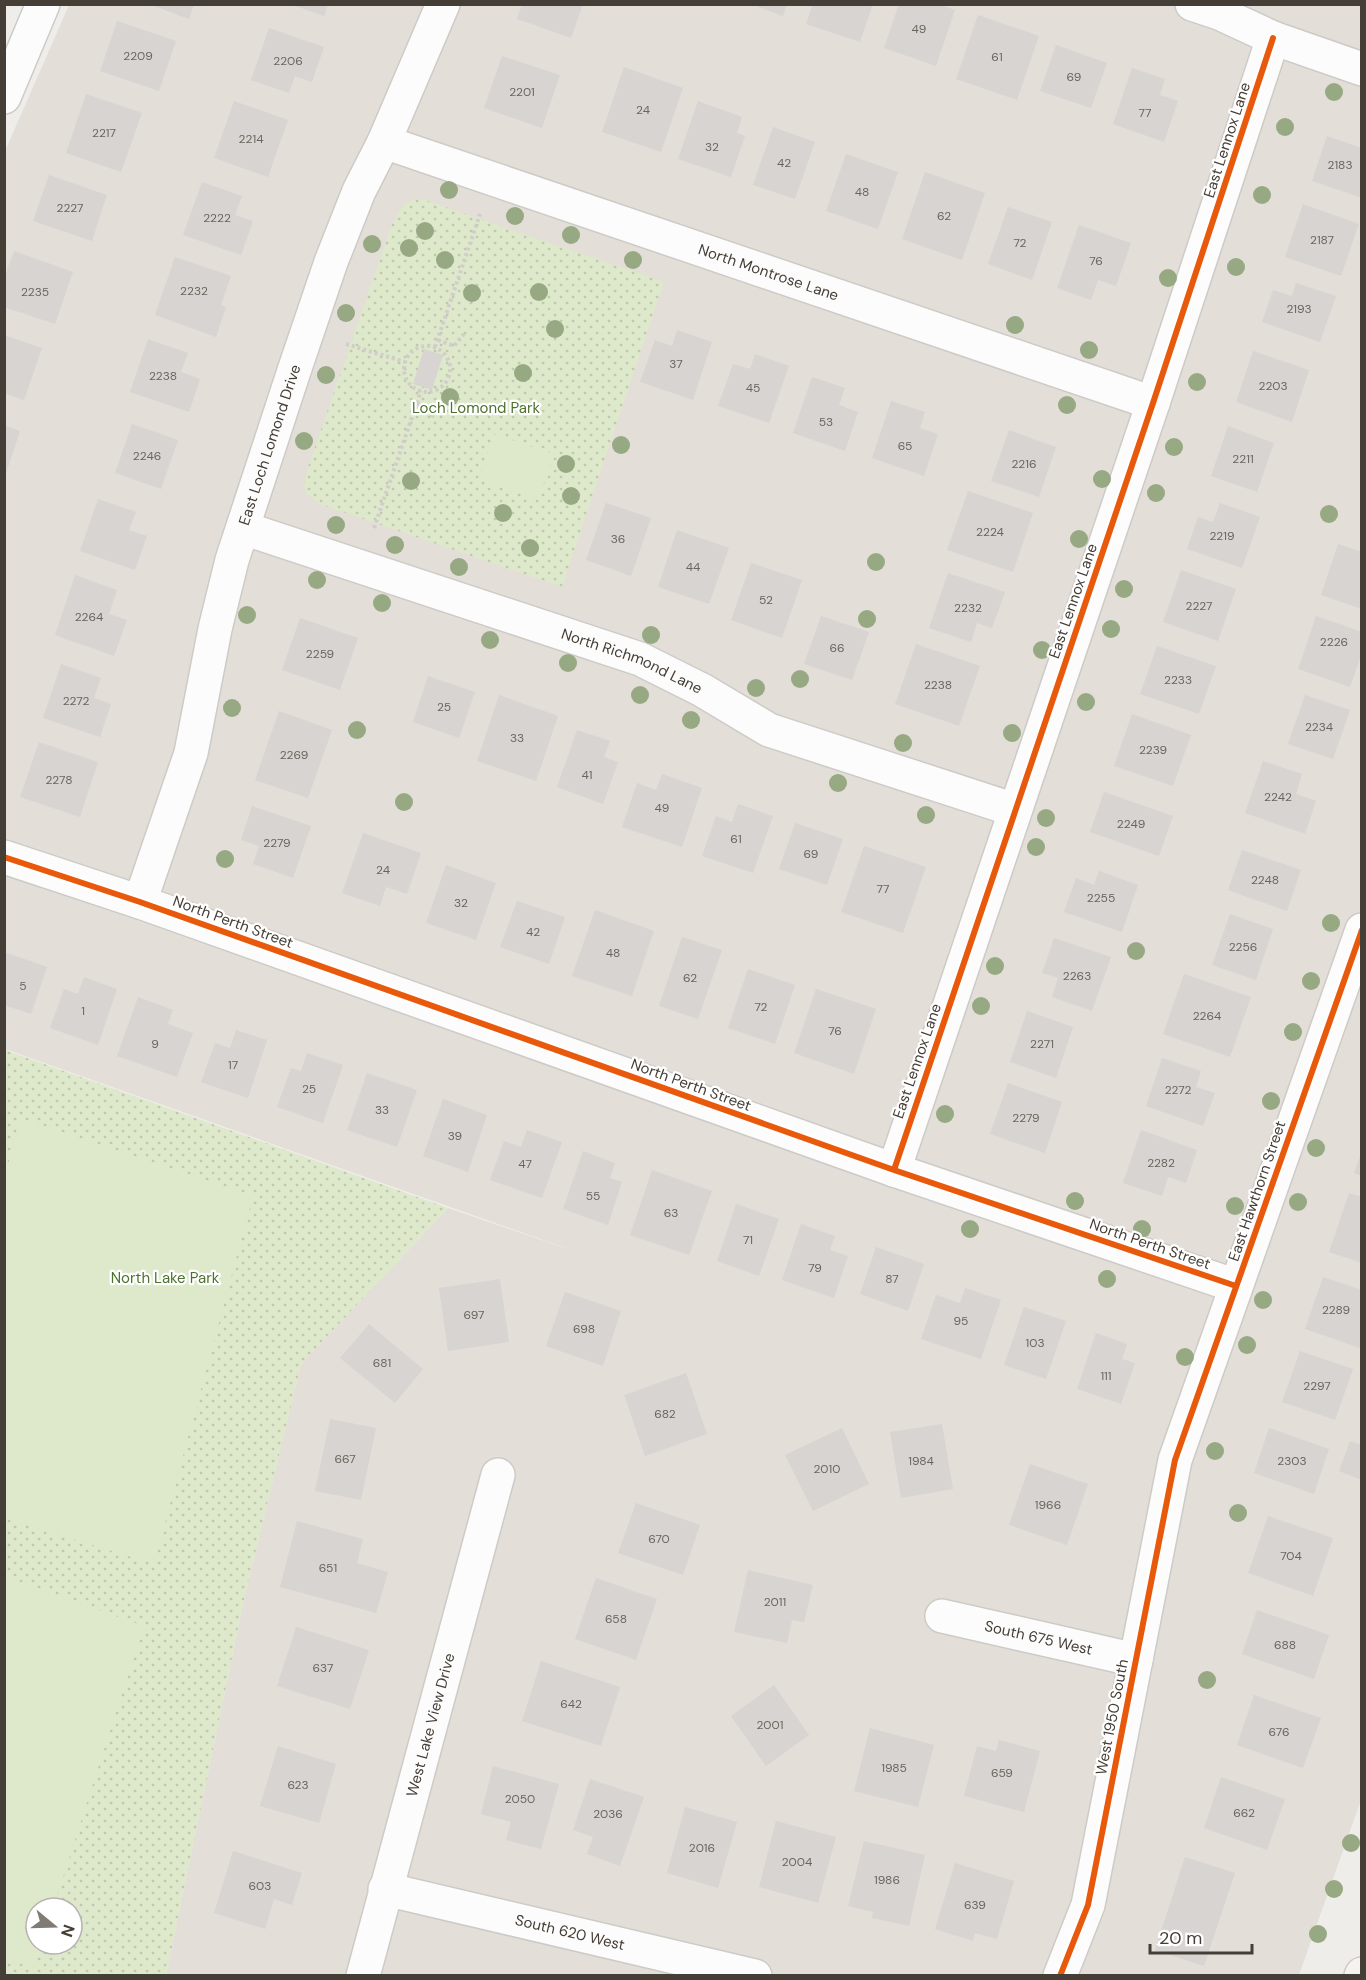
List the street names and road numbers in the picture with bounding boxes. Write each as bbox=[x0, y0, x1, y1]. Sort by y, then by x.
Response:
street label: East Lennox Lane bbox=[1199, 80, 1255, 200]
street label: North Montrose Lane bbox=[696, 239, 841, 306]
street label: East Loch Lomond Drive bbox=[234, 362, 305, 528]
street label: East Lennox Lane bbox=[1044, 541, 1102, 661]
street label: North Richmond Lane bbox=[559, 624, 706, 698]
street label: North Perth Street bbox=[170, 891, 296, 953]
street label: East Lennox Lane bbox=[888, 1001, 946, 1121]
street label: North Perth Street bbox=[628, 1054, 754, 1116]
street label: East Hawthorn Street bbox=[1224, 1118, 1290, 1264]
street label: North Perth Street bbox=[1087, 1214, 1213, 1274]
street label: South 675 West bbox=[983, 1616, 1094, 1660]
street label: West Lake View Drive bbox=[402, 1651, 460, 1799]
street label: West 1950 South bbox=[1091, 1657, 1133, 1777]
street label: South 620 West bbox=[513, 1910, 627, 1955]

